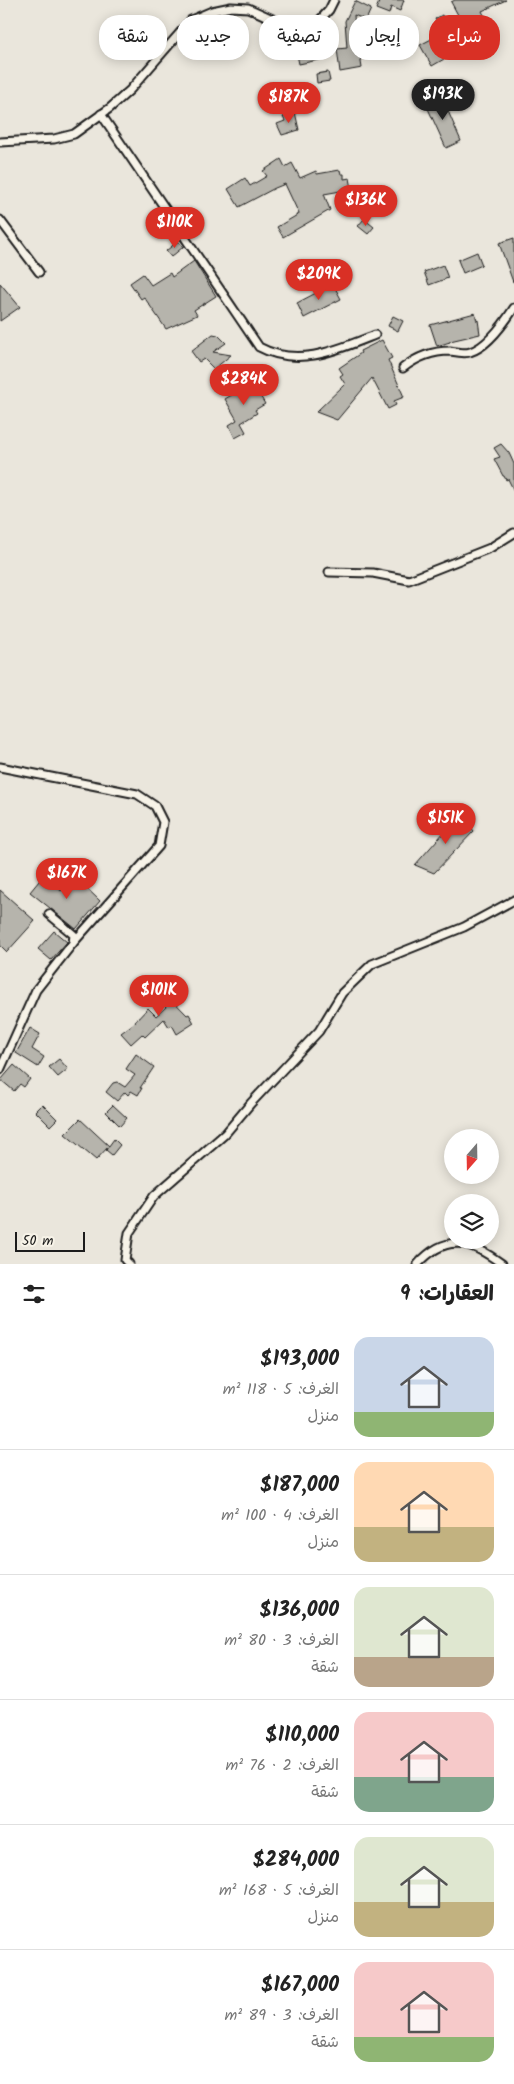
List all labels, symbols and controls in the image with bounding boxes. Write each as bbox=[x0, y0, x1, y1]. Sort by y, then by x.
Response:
chip: شقة bbox=[99, 15, 167, 60]
chip: جديد bbox=[177, 15, 249, 60]
chip: تصفية bbox=[259, 15, 339, 60]
chip: إيجار bbox=[349, 15, 419, 60]
chip: شراء bbox=[429, 15, 500, 60]
pin: $193K bbox=[408, 78, 478, 121]
pin: $187K bbox=[254, 82, 324, 124]
text: $193K bbox=[423, 82, 463, 107]
text: $187K bbox=[269, 85, 309, 110]
pin: $136K bbox=[331, 184, 401, 227]
text: $136K bbox=[345, 188, 387, 213]
pin: $110K bbox=[140, 206, 210, 249]
text: $110K bbox=[157, 210, 193, 235]
pin: $209K bbox=[284, 258, 354, 301]
text: $209K bbox=[297, 262, 341, 287]
pin: $284K bbox=[209, 364, 279, 406]
text: $284K bbox=[221, 367, 267, 392]
pin: $151K bbox=[411, 802, 481, 845]
text: $151K bbox=[428, 806, 464, 831]
pin: $167K bbox=[32, 858, 102, 900]
text: $167K bbox=[47, 861, 87, 886]
pin: $101K bbox=[124, 974, 194, 1017]
text: $101K bbox=[141, 978, 177, 1003]
north arrow bbox=[444, 1129, 499, 1184]
map controls bbox=[444, 1129, 499, 1249]
button: layers bbox=[444, 1194, 499, 1249]
scale bar bbox=[15, 1229, 85, 1252]
text: 50 m bbox=[22, 1230, 53, 1252]
text: العقارات: 9 bbox=[400, 1278, 494, 1311]
icon: filters bbox=[20, 1280, 48, 1308]
text: $193,000 bbox=[260, 1343, 339, 1376]
icon: home bbox=[394, 1357, 454, 1417]
text: الغرف: 5 · 118 m² bbox=[223, 1377, 339, 1402]
text: منزل bbox=[307, 1404, 339, 1429]
text: $187,000 bbox=[260, 1469, 339, 1502]
icon: home bbox=[394, 1482, 454, 1542]
text: الغرف: 4 · 100 m² bbox=[221, 1503, 339, 1528]
text: منزل bbox=[307, 1530, 339, 1555]
text: $136,000 bbox=[260, 1594, 339, 1627]
icon: home bbox=[394, 1607, 454, 1667]
text: الغرف: 3 · 80 m² bbox=[224, 1628, 339, 1653]
text: شقة bbox=[311, 1655, 339, 1680]
text: $110,000 bbox=[265, 1719, 339, 1752]
icon: home bbox=[394, 1732, 454, 1792]
text: الغرف: 2 · 76 m² bbox=[225, 1753, 339, 1778]
text: شقة bbox=[311, 1780, 339, 1805]
text: $284,000 bbox=[253, 1844, 339, 1877]
icon: home bbox=[394, 1857, 454, 1917]
text: الغرف: 5 · 168 m² bbox=[219, 1878, 339, 1903]
text: منزل bbox=[307, 1905, 339, 1930]
text: $167,000 bbox=[261, 1969, 339, 2002]
icon: home bbox=[394, 1982, 454, 2042]
text: الغرف: 3 · 89 m² bbox=[224, 2003, 339, 2028]
text: شقة bbox=[311, 2030, 339, 2055]

